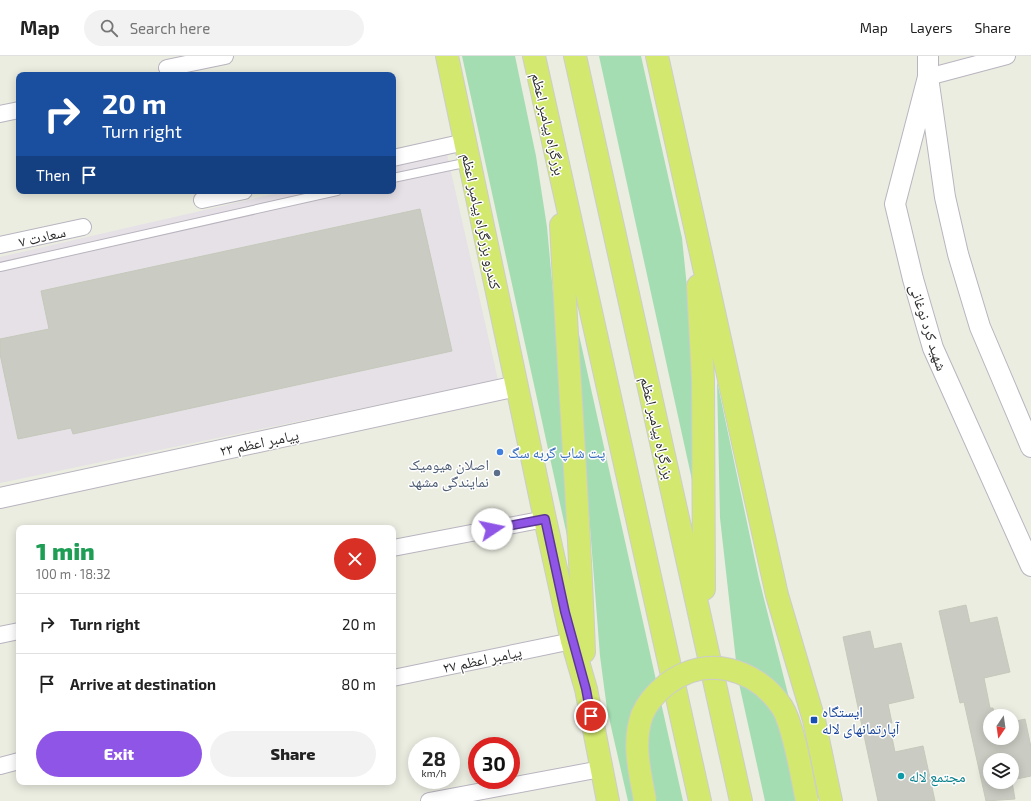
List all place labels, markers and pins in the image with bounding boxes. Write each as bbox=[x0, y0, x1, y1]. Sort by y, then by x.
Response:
place label: پت شاپ گربه سگ bbox=[508, 443, 605, 462]
marker: پت شاپ گربه سگ bbox=[495, 447, 505, 457]
place label: اصلان هیومیک نمایندگی مشهد bbox=[408, 455, 489, 492]
marker: اصلان هیومیک نمایندگی مشهد bbox=[492, 468, 502, 478]
pin bbox=[574, 699, 608, 733]
place label: ایستگاه آپارتمانهای لاله bbox=[822, 702, 901, 739]
marker: ایستگاه آپارتمانهای لاله bbox=[809, 715, 819, 725]
place label: مجتمع لاله bbox=[909, 767, 966, 787]
marker: مجتمع لاله bbox=[896, 771, 906, 781]

